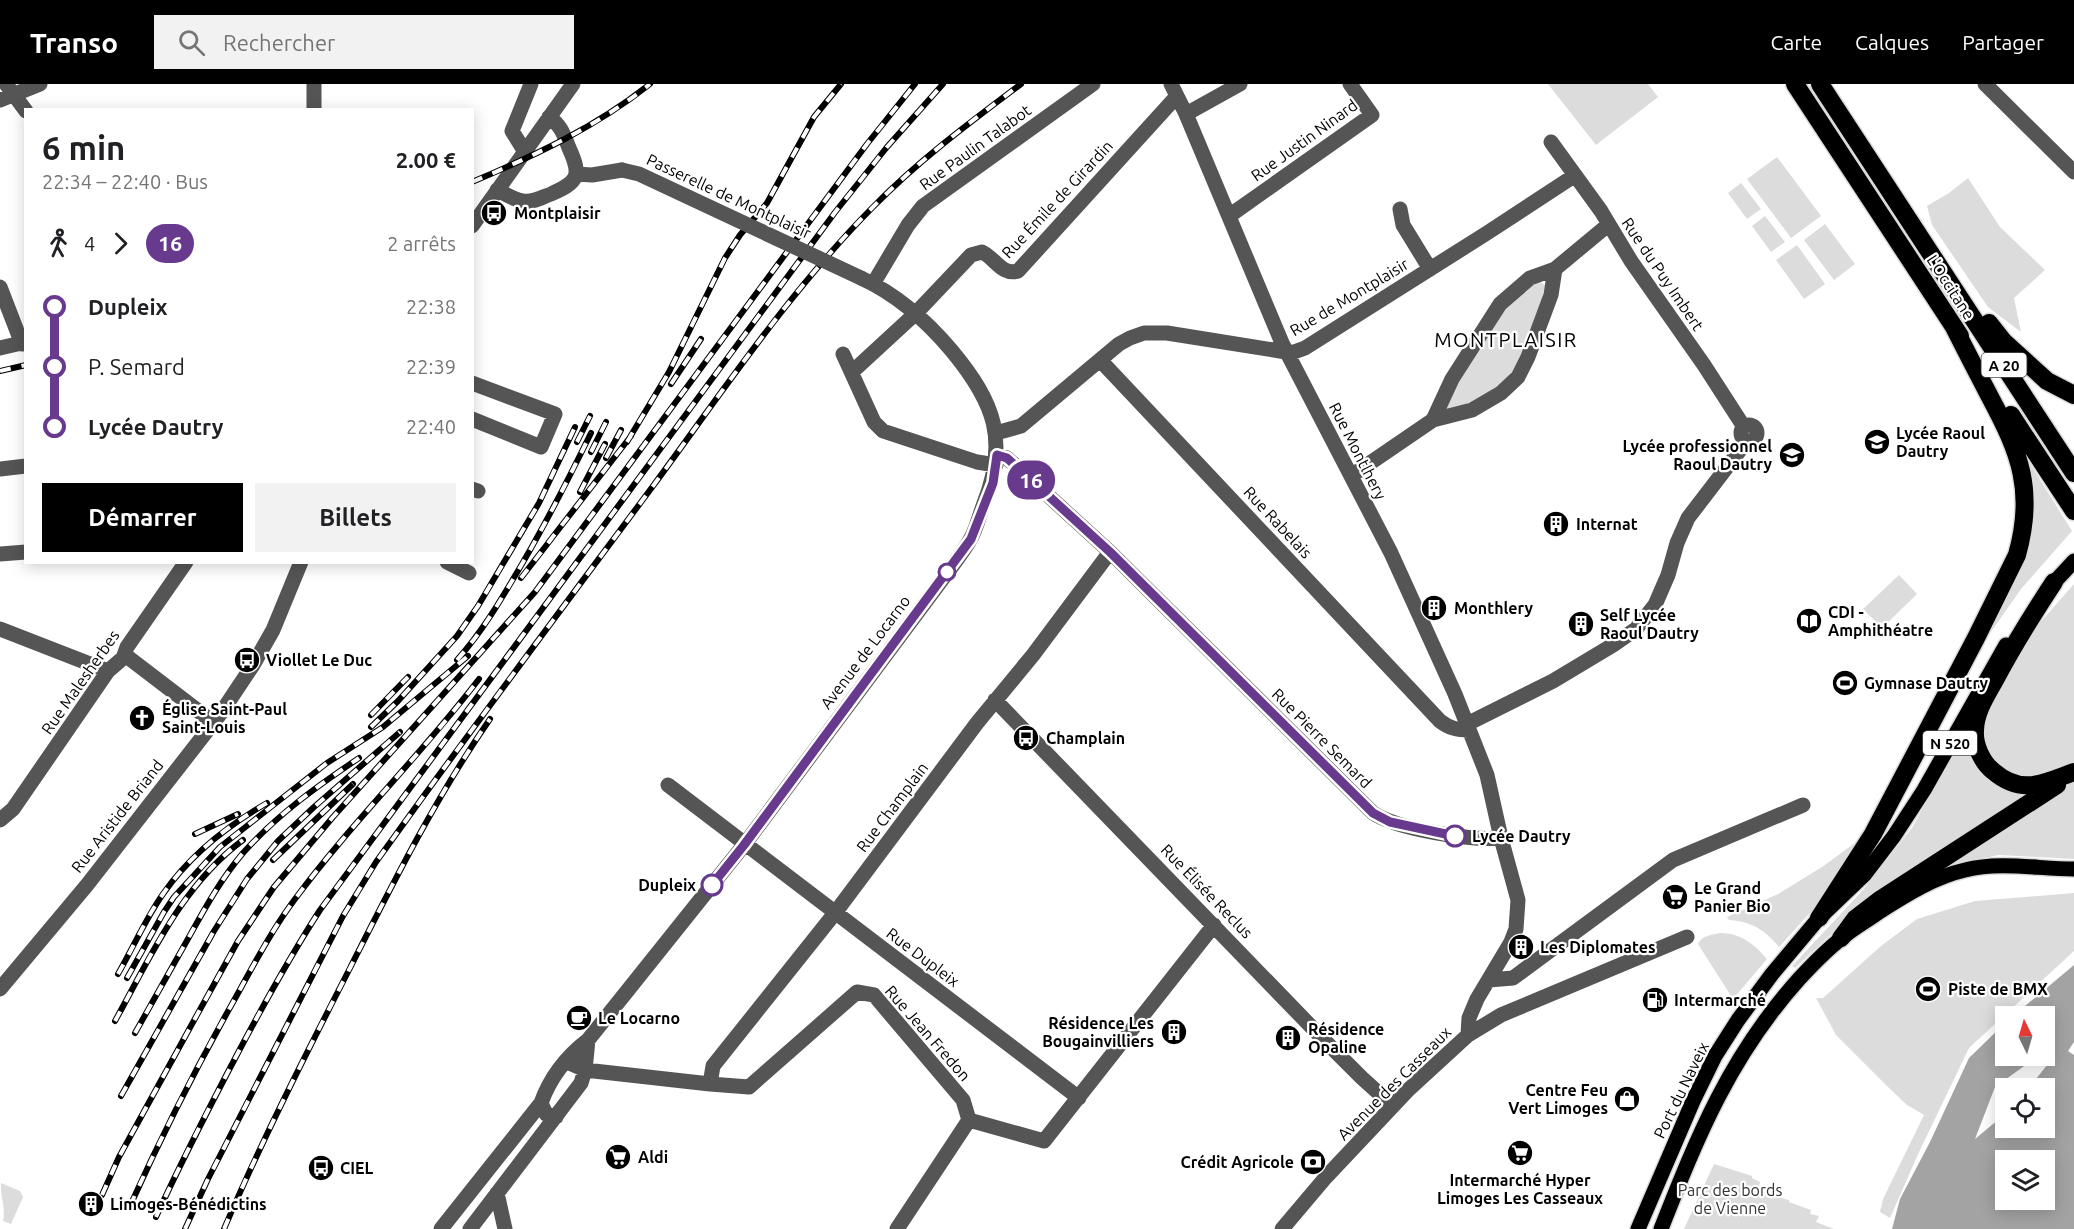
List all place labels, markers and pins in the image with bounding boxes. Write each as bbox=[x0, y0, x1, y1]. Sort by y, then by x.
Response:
bus stop icon: Montplaisir bbox=[479, 198, 509, 228]
place label: Montplaisir bbox=[514, 204, 601, 222]
place label: Lycée Raoul Dautry bbox=[1896, 424, 1985, 460]
school or university icon: Lycée Raoul Dautry bbox=[1862, 427, 1892, 457]
place label: Lycée professionnel Raoul Dautry bbox=[1622, 437, 1772, 473]
school or university icon: Lycée professionnel Raoul Dautry bbox=[1777, 440, 1807, 470]
building icon: Internat bbox=[1541, 509, 1571, 539]
place label: Internat bbox=[1576, 515, 1638, 533]
unlabelled marker bbox=[938, 563, 956, 581]
building icon: Monthlery bbox=[1419, 593, 1449, 623]
place label: Monthlery bbox=[1454, 599, 1534, 617]
place label: CDI - Amphithéatre bbox=[1828, 603, 1933, 639]
place label: Self Lycée Raoul Dautry bbox=[1600, 606, 1699, 642]
library icon: CDI - Amphithéatre bbox=[1794, 606, 1824, 636]
building icon: Self Lycée Raoul Dautry bbox=[1566, 609, 1596, 639]
bus stop icon: Viollet Le Duc bbox=[232, 645, 262, 675]
place label: Viollet Le Duc bbox=[266, 651, 372, 669]
sports icon: Gymnase Dautry bbox=[1830, 668, 1860, 698]
place label: Gymnase Dautry bbox=[1864, 674, 1988, 692]
place label: Église Saint-Paul Saint-Louis bbox=[162, 698, 287, 736]
church icon: Église Saint-Paul Saint-Louis bbox=[127, 703, 157, 733]
bus stop icon: Champlain bbox=[1011, 723, 1041, 753]
place label: Champlain bbox=[1046, 729, 1125, 747]
marker: Lycée Dautry bbox=[1444, 825, 1466, 847]
place label: Lycée Dautry bbox=[1472, 827, 1571, 845]
marker: Dupleix bbox=[701, 874, 723, 896]
place label: Dupleix bbox=[638, 876, 696, 894]
place label: Le Grand Panier Bio bbox=[1694, 879, 1771, 915]
supermarket icon: Le Grand Panier Bio bbox=[1660, 882, 1690, 912]
building icon: Les Diplomates bbox=[1506, 932, 1536, 962]
place label: Les Diplomates bbox=[1540, 938, 1655, 956]
sports icon: Piste de BMX bbox=[1913, 974, 1943, 1004]
place label: Piste de BMX bbox=[1948, 980, 2048, 998]
fuel station icon: Intermarché bbox=[1640, 985, 1670, 1015]
place label: Intermarché bbox=[1674, 991, 1766, 1009]
cafe icon: Le Locarno bbox=[564, 1003, 594, 1033]
place label: Le Locarno bbox=[598, 1009, 680, 1027]
place label: Résidence Les Bougainvilliers bbox=[1042, 1014, 1154, 1050]
building icon: Résidence Les Bougainvilliers bbox=[1159, 1017, 1189, 1047]
place label: Résidence Opaline bbox=[1308, 1020, 1384, 1056]
building icon: Résidence Opaline bbox=[1273, 1023, 1303, 1053]
place label: Centre Feu Vert Limoges bbox=[1508, 1081, 1608, 1117]
shop icon: Centre Feu Vert Limoges bbox=[1612, 1084, 1642, 1114]
supermarket icon: Intermarché Hyper Limoges Les Casseaux bbox=[1505, 1138, 1535, 1168]
supermarket icon: Aldi bbox=[603, 1142, 633, 1172]
bank icon: Crédit Agricole bbox=[1298, 1147, 1328, 1177]
place label: Aldi bbox=[638, 1148, 668, 1166]
bus stop icon: CIEL bbox=[306, 1153, 336, 1183]
place label: Crédit Agricole bbox=[1181, 1153, 1294, 1171]
place label: CIEL bbox=[340, 1159, 374, 1177]
place label: Intermarché Hyper Limoges Les Casseaux bbox=[1437, 1171, 1603, 1207]
building icon: Limoges-Bénédictins bbox=[76, 1189, 106, 1219]
place label: Limoges-Bénédictins bbox=[110, 1195, 267, 1213]

